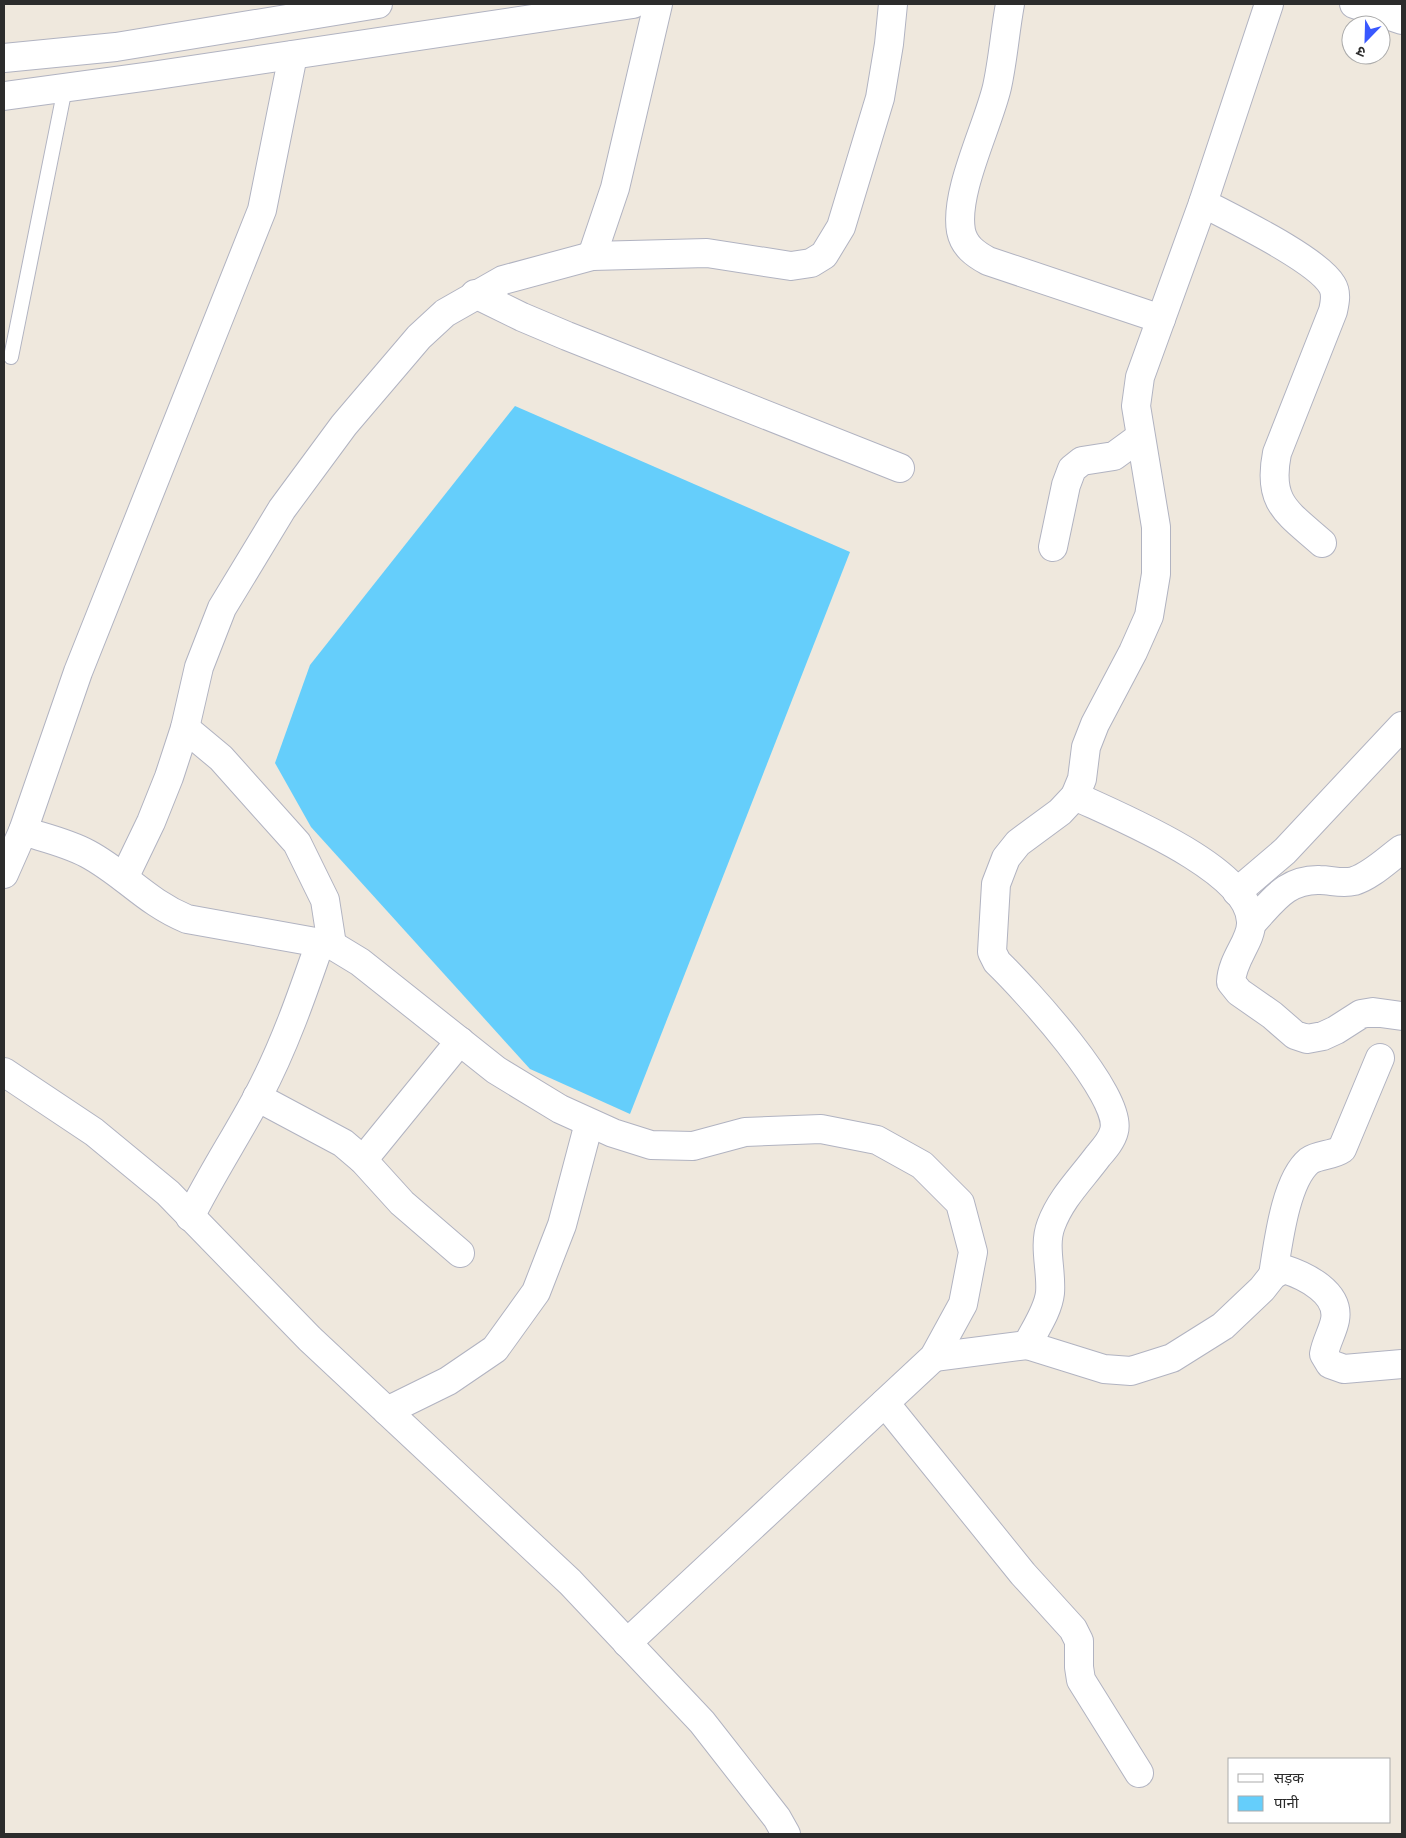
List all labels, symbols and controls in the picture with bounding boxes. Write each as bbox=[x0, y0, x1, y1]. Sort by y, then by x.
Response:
north arrow bbox=[1341, 15, 1391, 65]
text: उ bbox=[1353, 42, 1368, 61]
legend bbox=[1228, 1758, 1391, 1823]
text: सड़क bbox=[1274, 1769, 1304, 1787]
text: पानी bbox=[1274, 1794, 1300, 1812]

